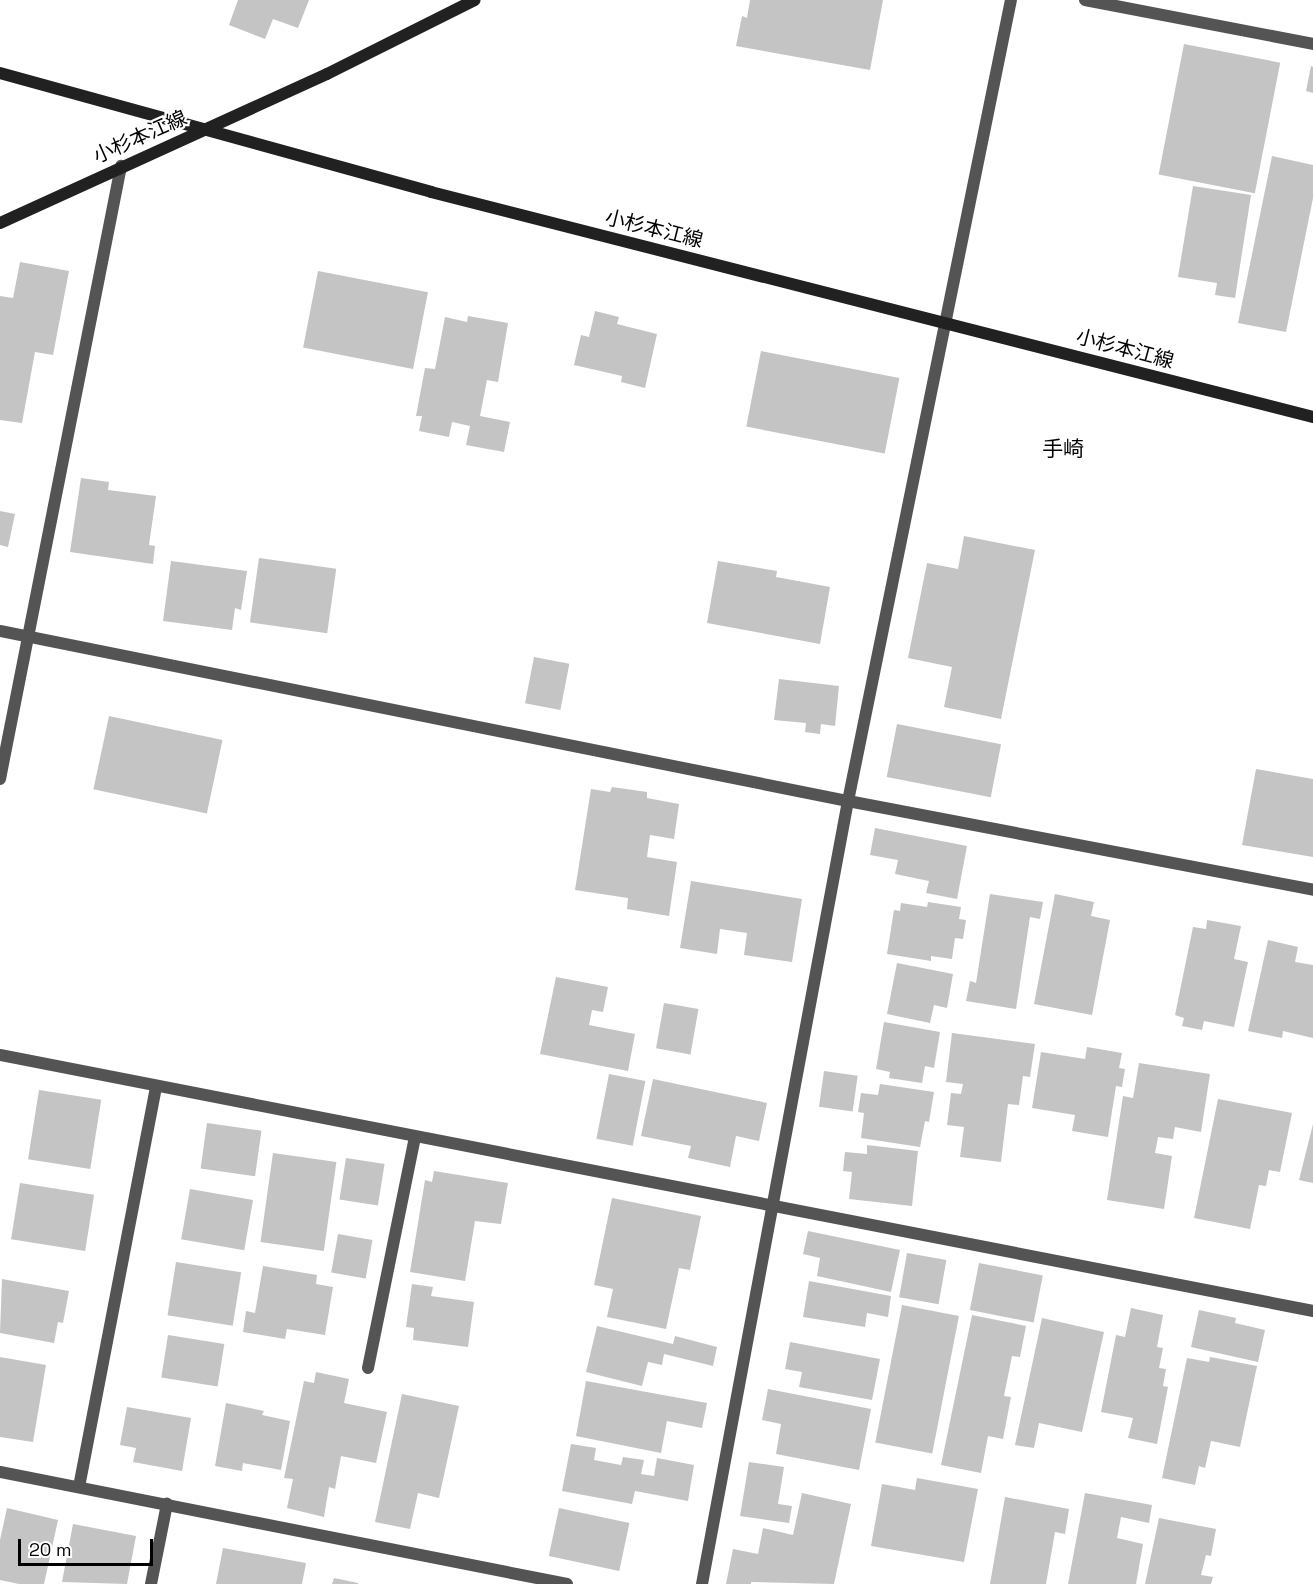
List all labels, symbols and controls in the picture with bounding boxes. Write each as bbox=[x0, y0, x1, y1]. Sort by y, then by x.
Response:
street label: 小杉本江線 bbox=[89, 106, 191, 168]
street label: 小杉本江線 bbox=[603, 205, 705, 253]
street label: 小杉本江線 bbox=[1074, 324, 1176, 374]
district label: 手崎 bbox=[1042, 436, 1084, 462]
scale bar bbox=[21, 1527, 156, 1565]
text: 20 m bbox=[29, 1538, 72, 1561]

